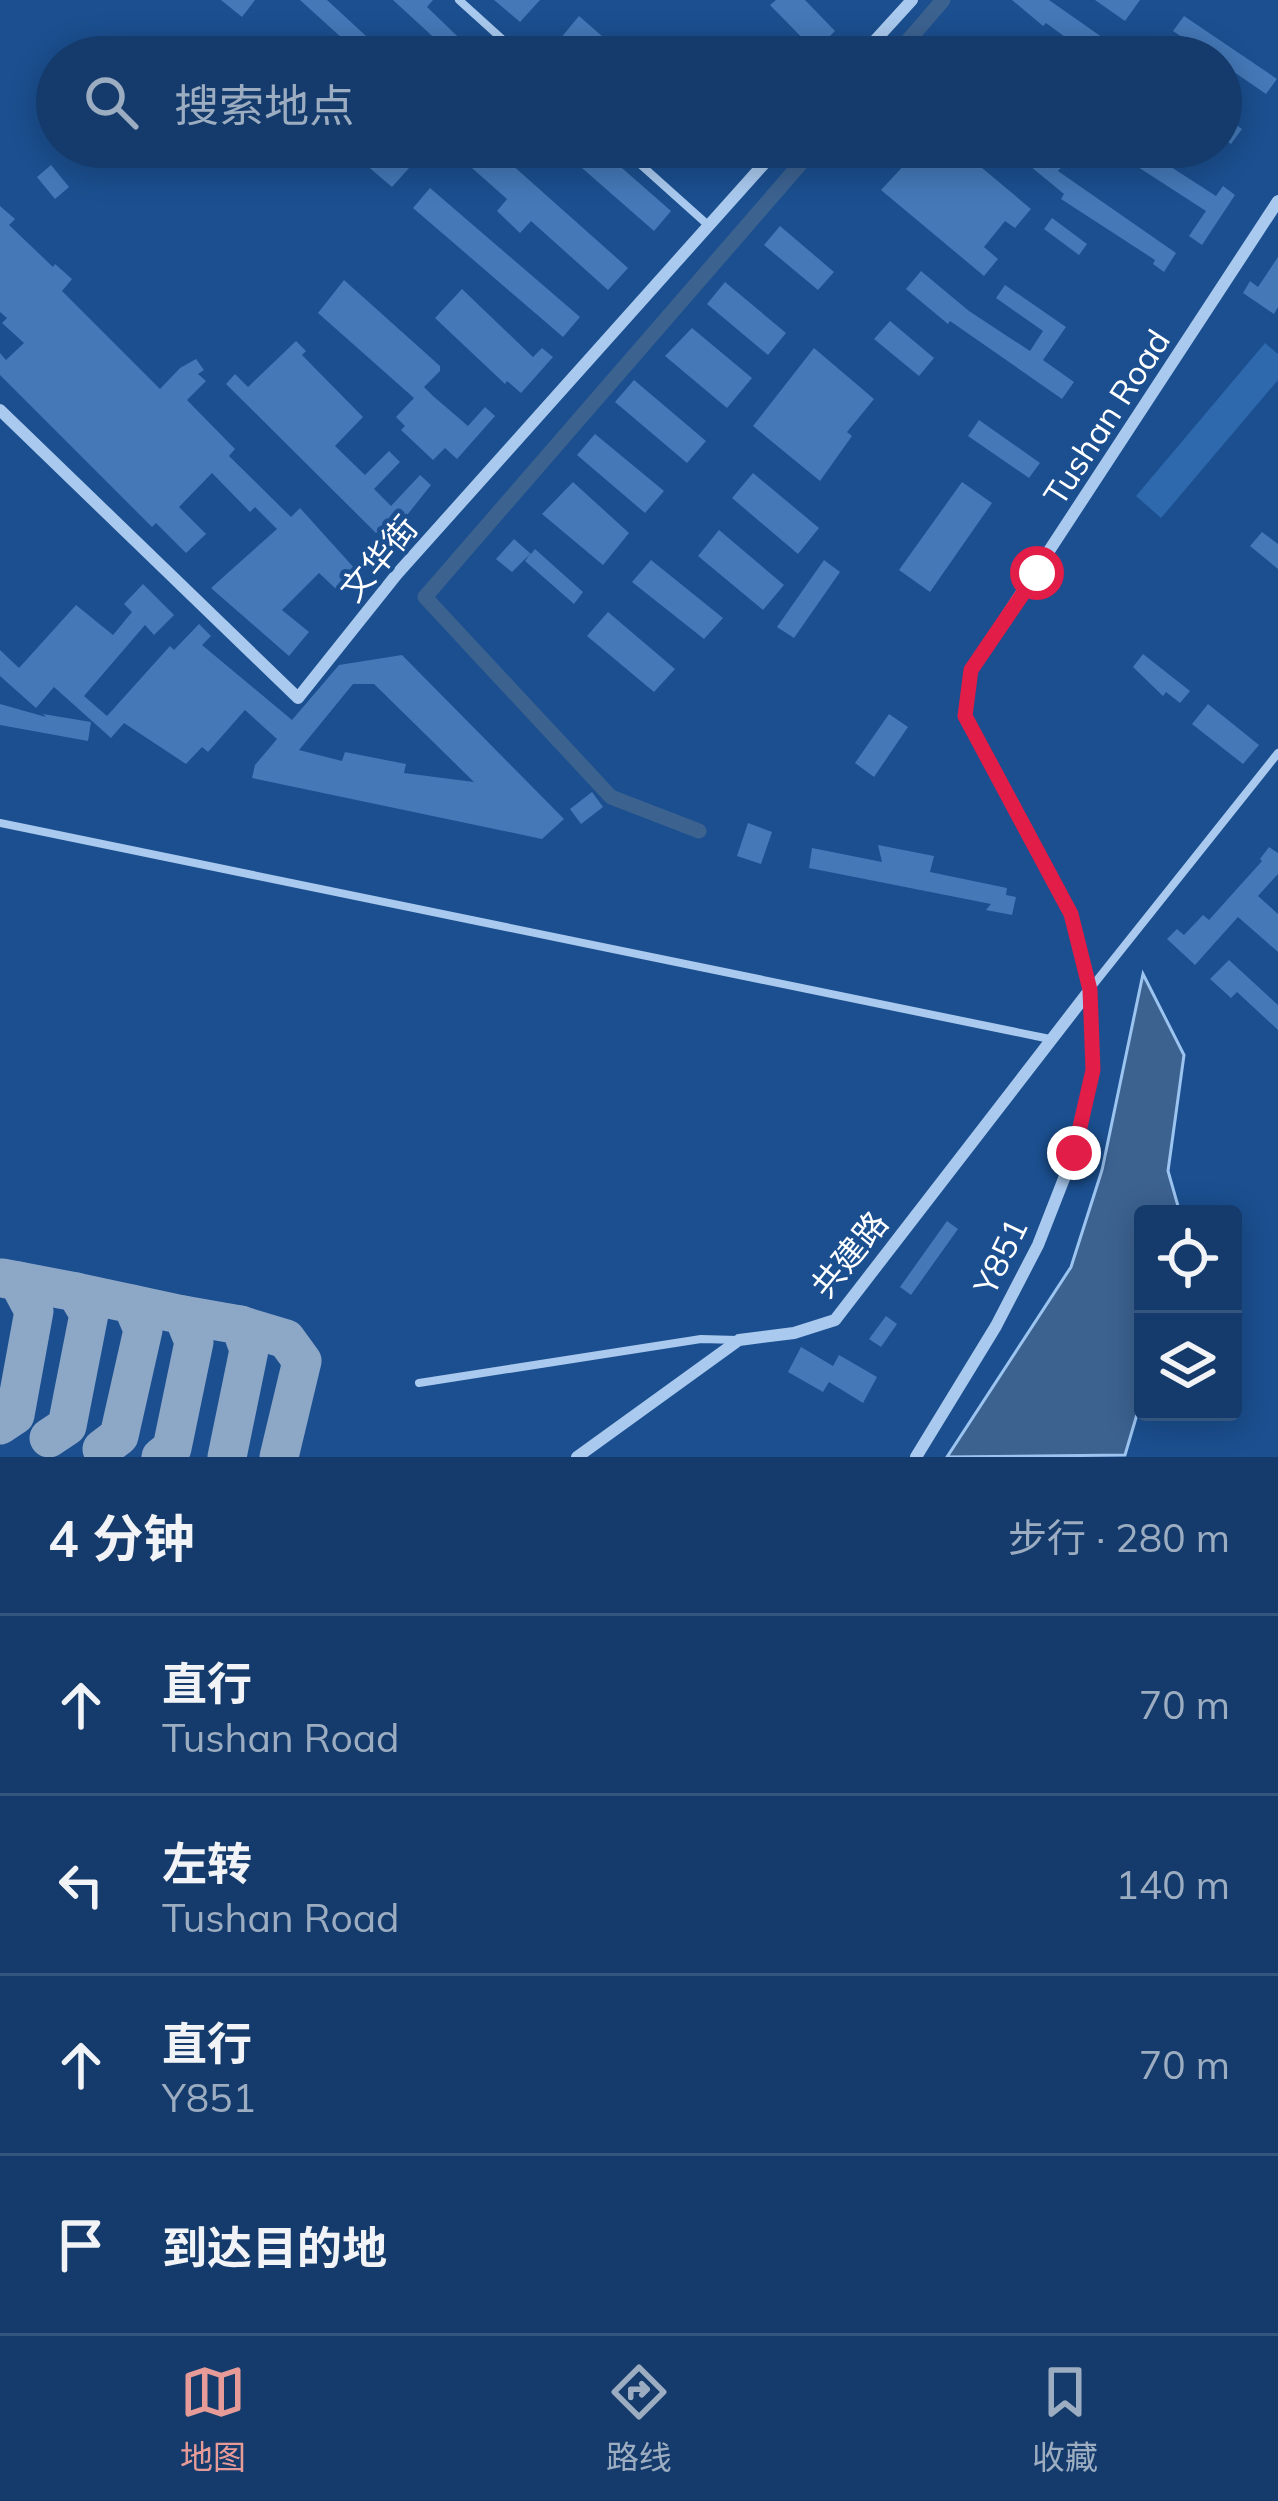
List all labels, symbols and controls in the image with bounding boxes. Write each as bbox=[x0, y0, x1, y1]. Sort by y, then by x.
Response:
search box bbox=[36, 36, 1242, 168]
icon: search bbox=[78, 69, 144, 135]
text: 搜索地点 bbox=[174, 77, 354, 133]
street label: Tushan Road bbox=[1034, 322, 1178, 512]
street label: 文华街 bbox=[330, 507, 426, 609]
route start bbox=[1010, 546, 1064, 600]
route end bbox=[1047, 1126, 1101, 1180]
street label: 共建路 bbox=[802, 1203, 896, 1305]
map controls bbox=[1134, 1205, 1242, 1421]
button: locate bbox=[1134, 1205, 1242, 1313]
street label: Y851 bbox=[964, 1211, 1036, 1302]
button: layers bbox=[1134, 1313, 1242, 1421]
text: 4 分钟 bbox=[48, 1506, 195, 1570]
text: 步行 · 280 m bbox=[1008, 1513, 1230, 1562]
text: 直行 bbox=[162, 1655, 252, 1711]
icon: ahead bbox=[48, 1672, 114, 1738]
text: 70 m bbox=[1139, 1680, 1230, 1729]
text: Tushan Road bbox=[162, 1713, 399, 1762]
text: 左转 bbox=[162, 1835, 252, 1891]
icon: left bbox=[48, 1852, 114, 1918]
text: 140 m bbox=[1115, 1860, 1230, 1909]
text: Tushan Road bbox=[162, 1893, 399, 1942]
text: 直行 bbox=[162, 2015, 252, 2071]
icon: ahead bbox=[48, 2032, 114, 2098]
text: 70 m bbox=[1139, 2040, 1230, 2089]
text: Y851 bbox=[162, 2073, 256, 2122]
icon: arrive bbox=[48, 2212, 114, 2278]
text: 到达目的地 bbox=[162, 2219, 387, 2275]
tab: 地图 bbox=[180, 2359, 246, 2479]
tab: 路线 bbox=[606, 2359, 672, 2479]
tab: 收藏 bbox=[1032, 2359, 1098, 2479]

